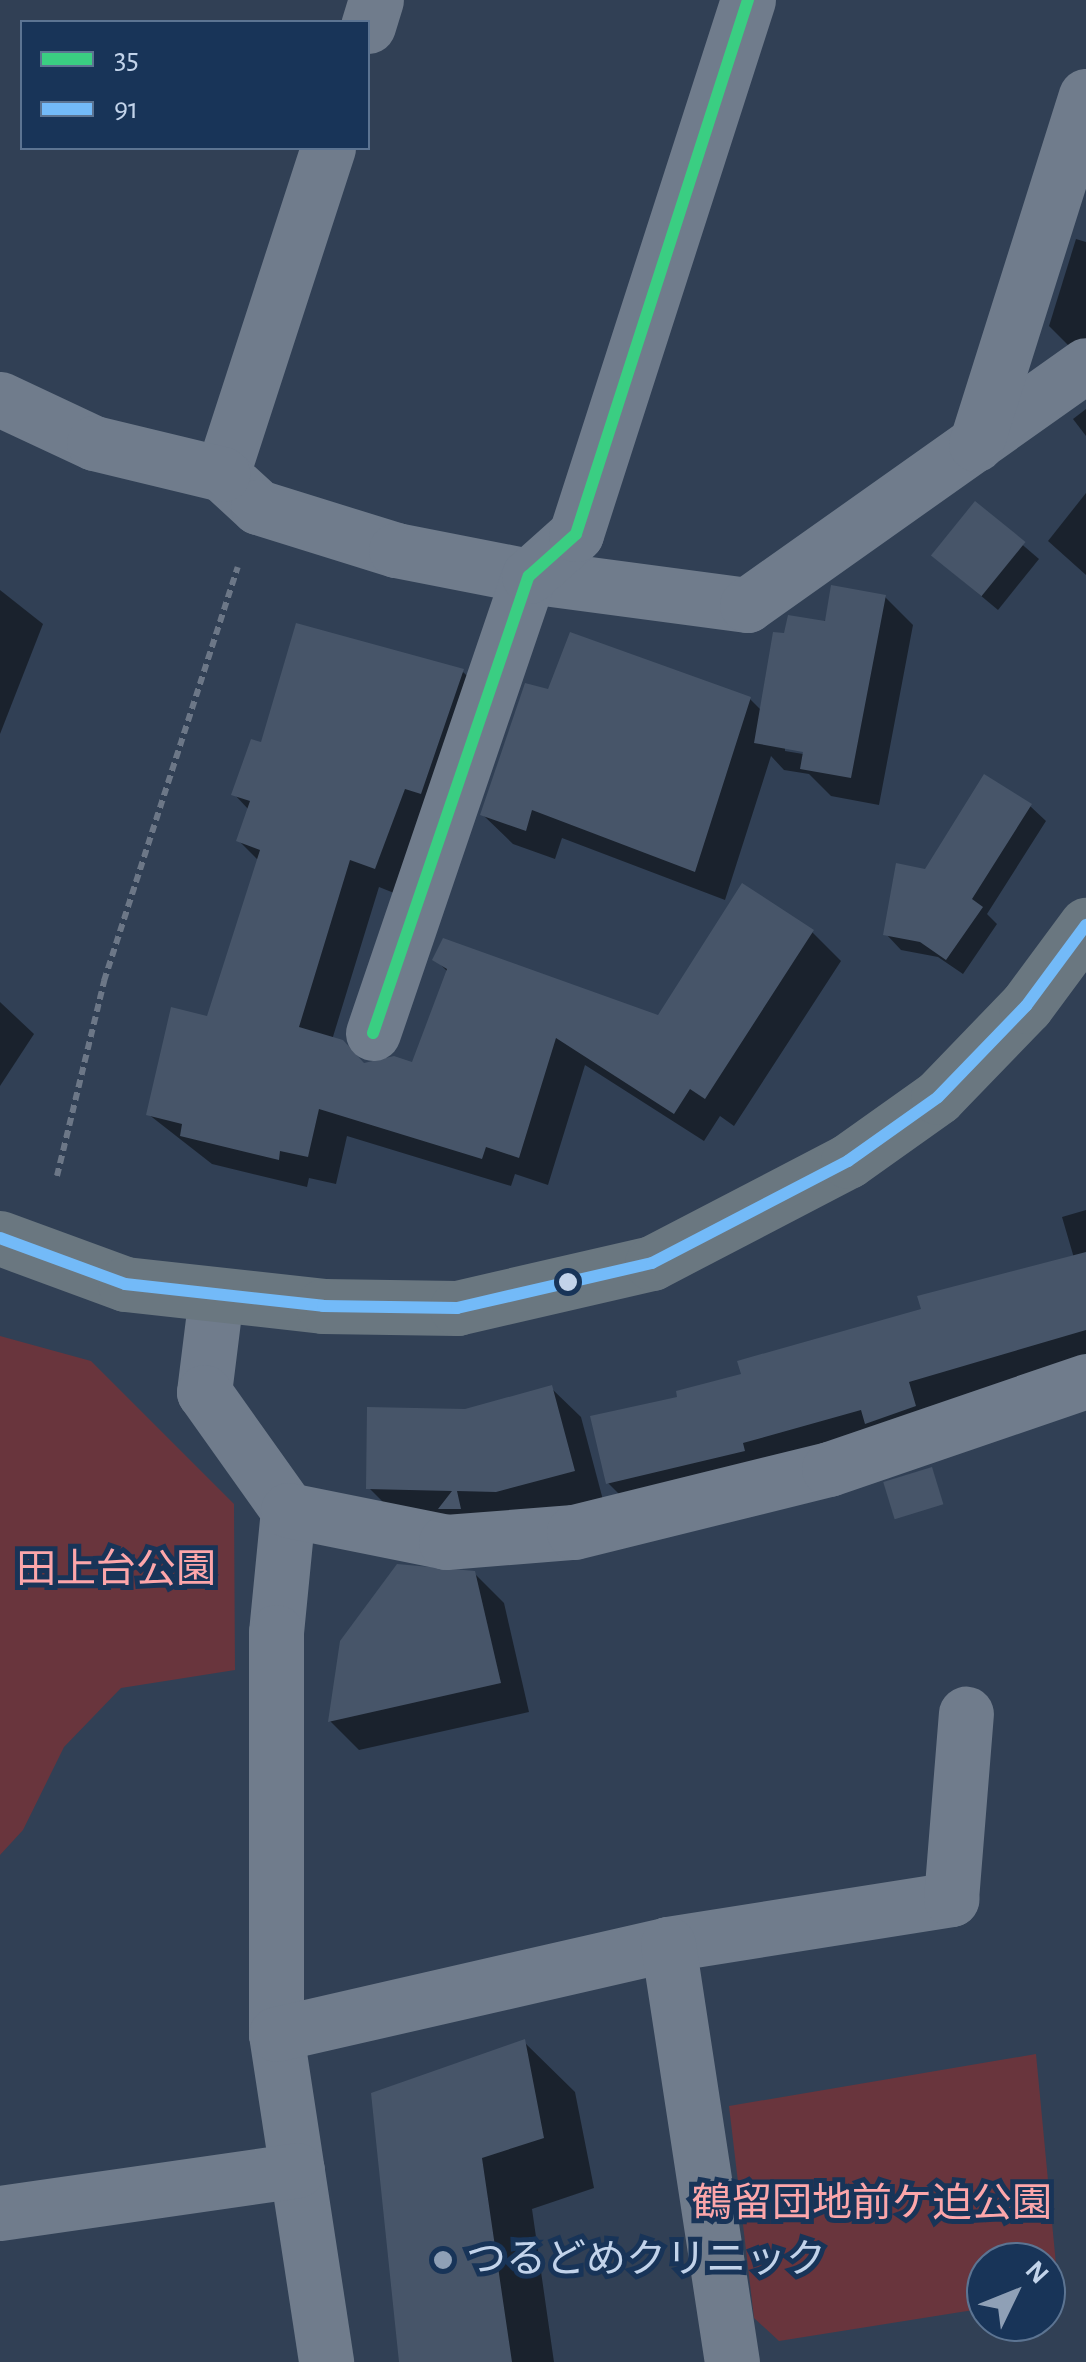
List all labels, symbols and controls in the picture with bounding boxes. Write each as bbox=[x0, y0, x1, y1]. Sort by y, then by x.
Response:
legend bbox=[20, 20, 370, 150]
text: 35 bbox=[114, 44, 139, 74]
text: 91 bbox=[114, 94, 138, 124]
unlabelled marker bbox=[558, 1272, 578, 1292]
park label: 田上台公園 bbox=[16, 1546, 216, 1594]
park label: 鶴留団地前ケ迫公園 bbox=[692, 2180, 1052, 2228]
place label: つるどめクリニック bbox=[466, 2236, 826, 2284]
north arrow bbox=[966, 2242, 1066, 2342]
marker: つるどめクリニック bbox=[430, 2247, 456, 2273]
text: N bbox=[1020, 2256, 1053, 2290]

